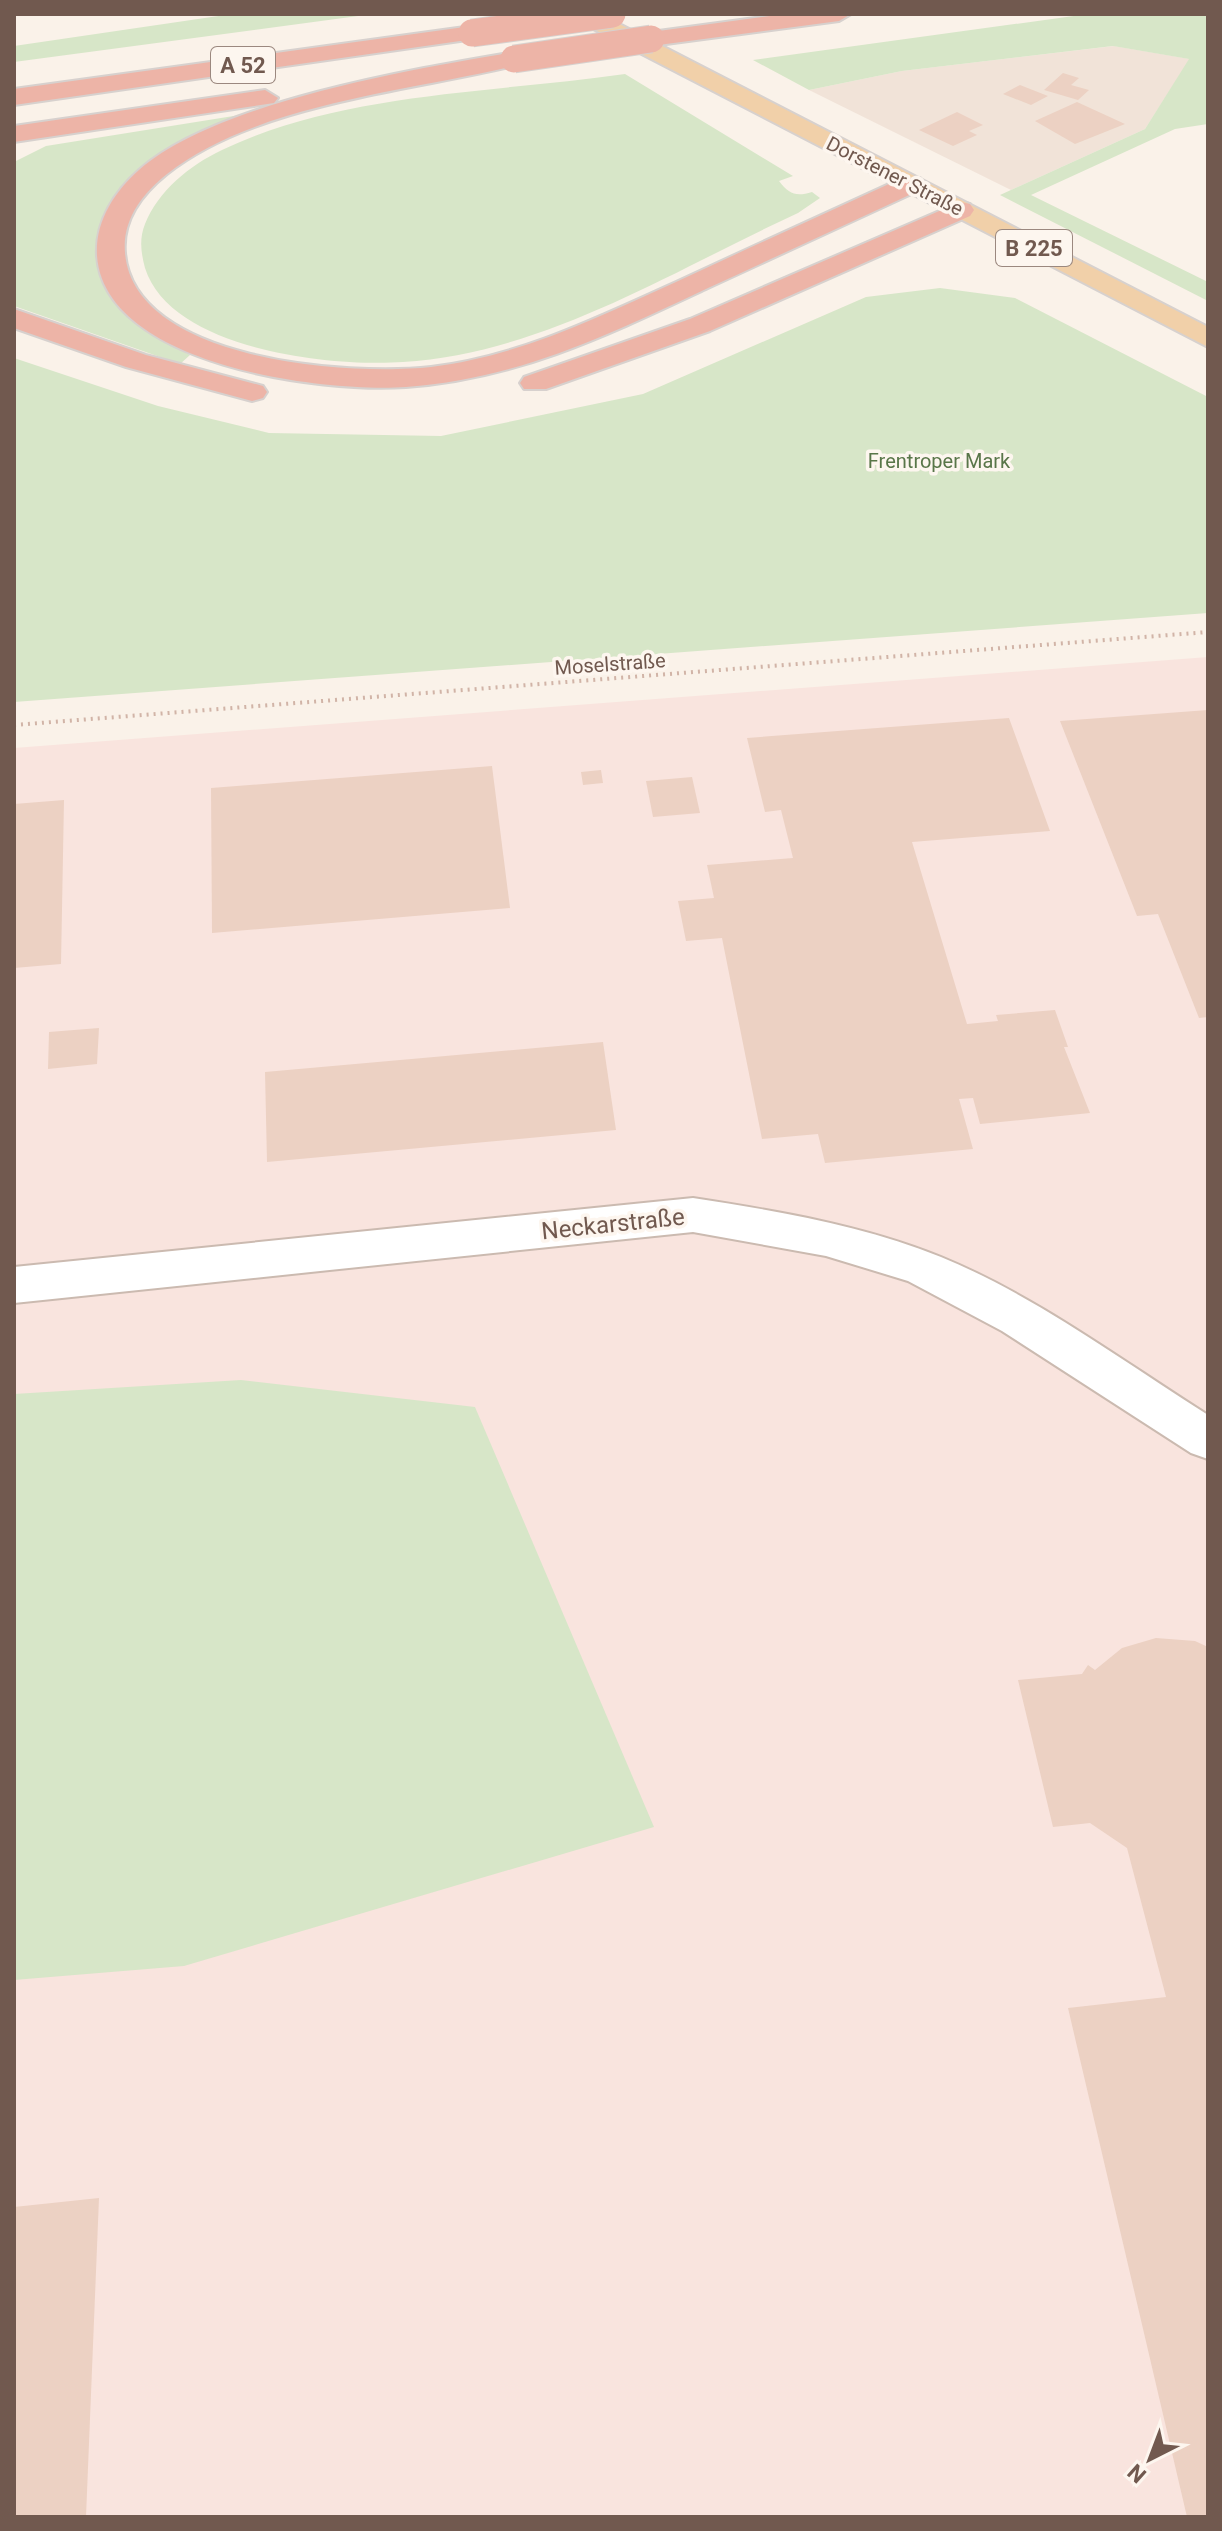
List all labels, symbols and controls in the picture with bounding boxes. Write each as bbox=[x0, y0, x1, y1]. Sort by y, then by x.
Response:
road number: A 52 bbox=[211, 47, 275, 83]
street label: Dorstener Straße bbox=[823, 131, 967, 221]
road number: B 225 bbox=[996, 230, 1072, 266]
park label: Frentroper Mark bbox=[868, 449, 1011, 473]
street label: Moselstraße bbox=[554, 648, 666, 680]
street label: Neckarstraße bbox=[540, 1203, 686, 1245]
north arrow bbox=[1110, 2419, 1190, 2499]
text: N bbox=[1123, 2459, 1151, 2488]

